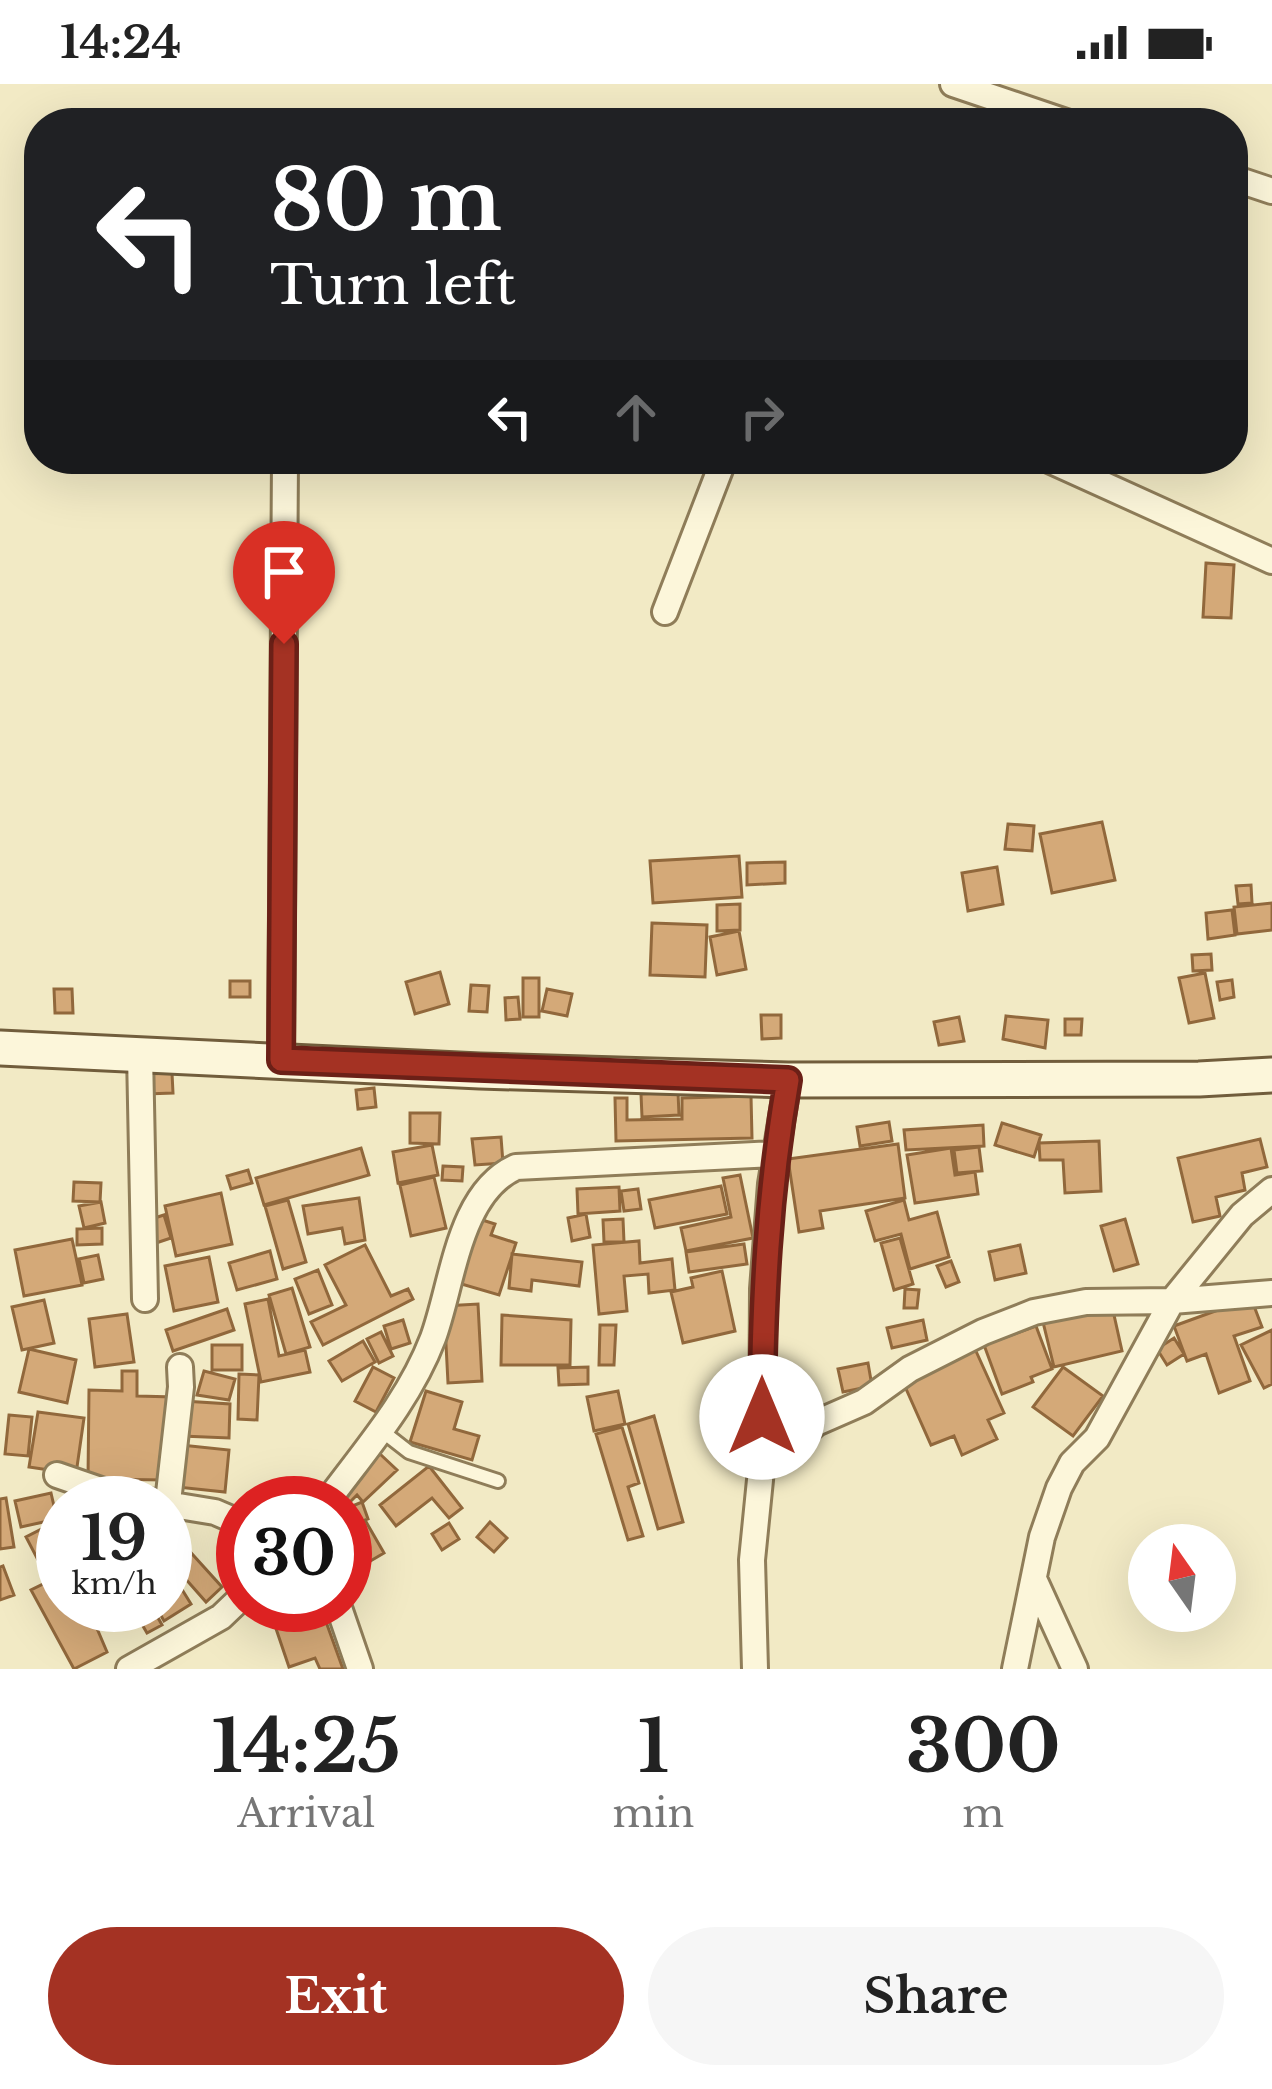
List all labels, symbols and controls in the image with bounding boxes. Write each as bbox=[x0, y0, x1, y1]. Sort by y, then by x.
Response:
text: 14:24 bbox=[60, 14, 181, 70]
text: 80 m bbox=[270, 149, 502, 253]
icon: left bbox=[72, 156, 228, 312]
text: Turn left bbox=[270, 252, 516, 319]
icon: left bbox=[477, 384, 543, 450]
icon: ahead bbox=[603, 384, 669, 450]
icon: right bbox=[729, 384, 795, 450]
pin bbox=[233, 521, 335, 644]
icon: arrive bbox=[251, 539, 317, 605]
position arrow bbox=[699, 1354, 825, 1480]
speed limit sign: 30 bbox=[216, 1476, 372, 1632]
text: 19 bbox=[81, 1502, 147, 1576]
north arrow bbox=[1128, 1524, 1236, 1632]
map controls bbox=[1128, 1524, 1236, 1632]
text: km/h bbox=[71, 1565, 157, 1602]
text: 14:25 bbox=[212, 1702, 401, 1791]
text: 1 bbox=[638, 1702, 669, 1791]
text: 300 bbox=[906, 1702, 1061, 1791]
text: Arrival bbox=[237, 1789, 375, 1838]
text: min bbox=[612, 1789, 694, 1838]
text: m bbox=[962, 1789, 1004, 1838]
button: Exit bbox=[48, 1927, 624, 2065]
button: Share bbox=[648, 1927, 1224, 2065]

